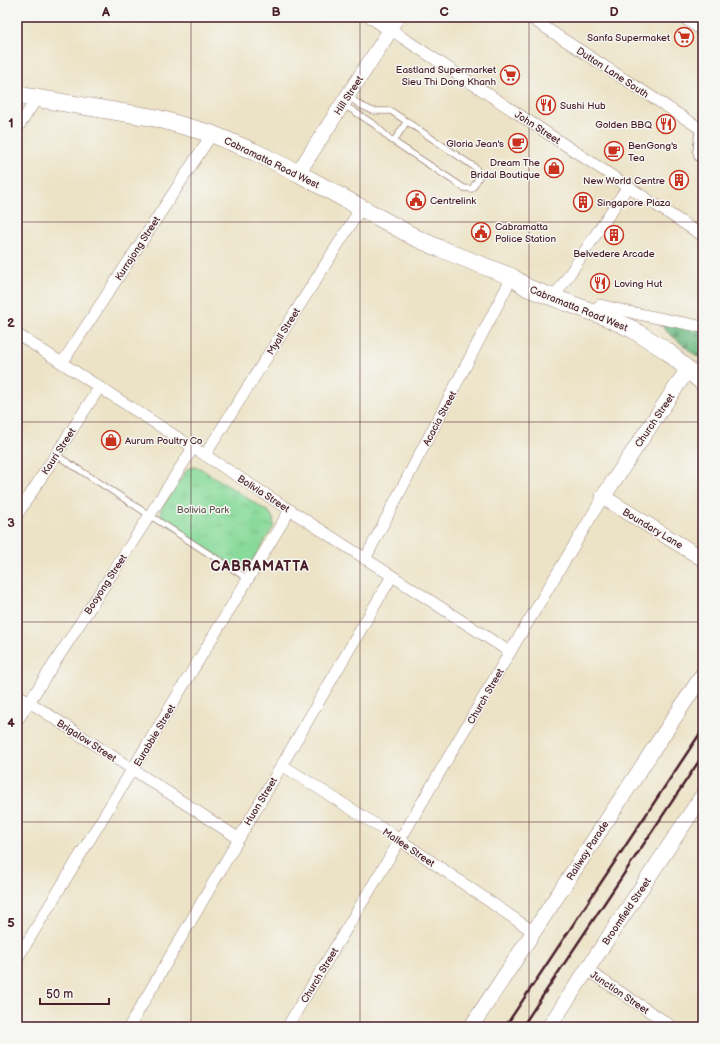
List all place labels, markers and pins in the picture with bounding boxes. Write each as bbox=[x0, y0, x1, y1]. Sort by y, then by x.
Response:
supermarket icon: Sanfa Supermaket bbox=[673, 26, 695, 48]
place label: Sanfa Supermaket bbox=[587, 32, 670, 44]
place label: Eastland Supermarket Sieu Thi Dong Khanh bbox=[396, 64, 496, 88]
supermarket icon: Eastland Supermarket Sieu Thi Dong Khanh bbox=[499, 64, 521, 86]
restaurant icon: Sushi Hub bbox=[535, 94, 557, 116]
place label: Sushi Hub bbox=[560, 100, 606, 112]
restaurant icon: Golden BBQ bbox=[655, 113, 677, 135]
place label: Golden BBQ bbox=[595, 119, 652, 131]
cafe icon: Gloria Jean's bbox=[507, 132, 529, 154]
place label: Gloria Jean's bbox=[446, 138, 504, 150]
cafe icon: BenGong's Tea bbox=[603, 140, 625, 162]
place label: BenGong's Tea bbox=[628, 140, 678, 164]
place label: Dream The Bridal Boutique bbox=[470, 157, 540, 181]
shop icon: Dream The Bridal Boutique bbox=[543, 157, 565, 179]
building icon: New World Centre bbox=[668, 169, 690, 191]
place label: New World Centre bbox=[583, 175, 665, 187]
public building icon: Centrelink bbox=[405, 189, 427, 211]
building icon: Singapore Plaza bbox=[572, 191, 594, 213]
place label: Centrelink bbox=[430, 195, 476, 207]
place label: Singapore Plaza bbox=[597, 197, 671, 209]
public building icon: Cabramatta Police Station bbox=[470, 221, 492, 243]
place label: Cabramatta Police Station bbox=[495, 221, 556, 245]
building icon: Belvedere Arcade bbox=[603, 224, 625, 246]
place label: Belvedere Arcade bbox=[573, 248, 655, 260]
restaurant icon: Loving Hut bbox=[589, 272, 611, 294]
place label: Loving Hut bbox=[614, 278, 662, 290]
shop icon: Aurum Poultry Co bbox=[100, 429, 122, 451]
place label: Aurum Poultry Co bbox=[125, 435, 203, 447]

